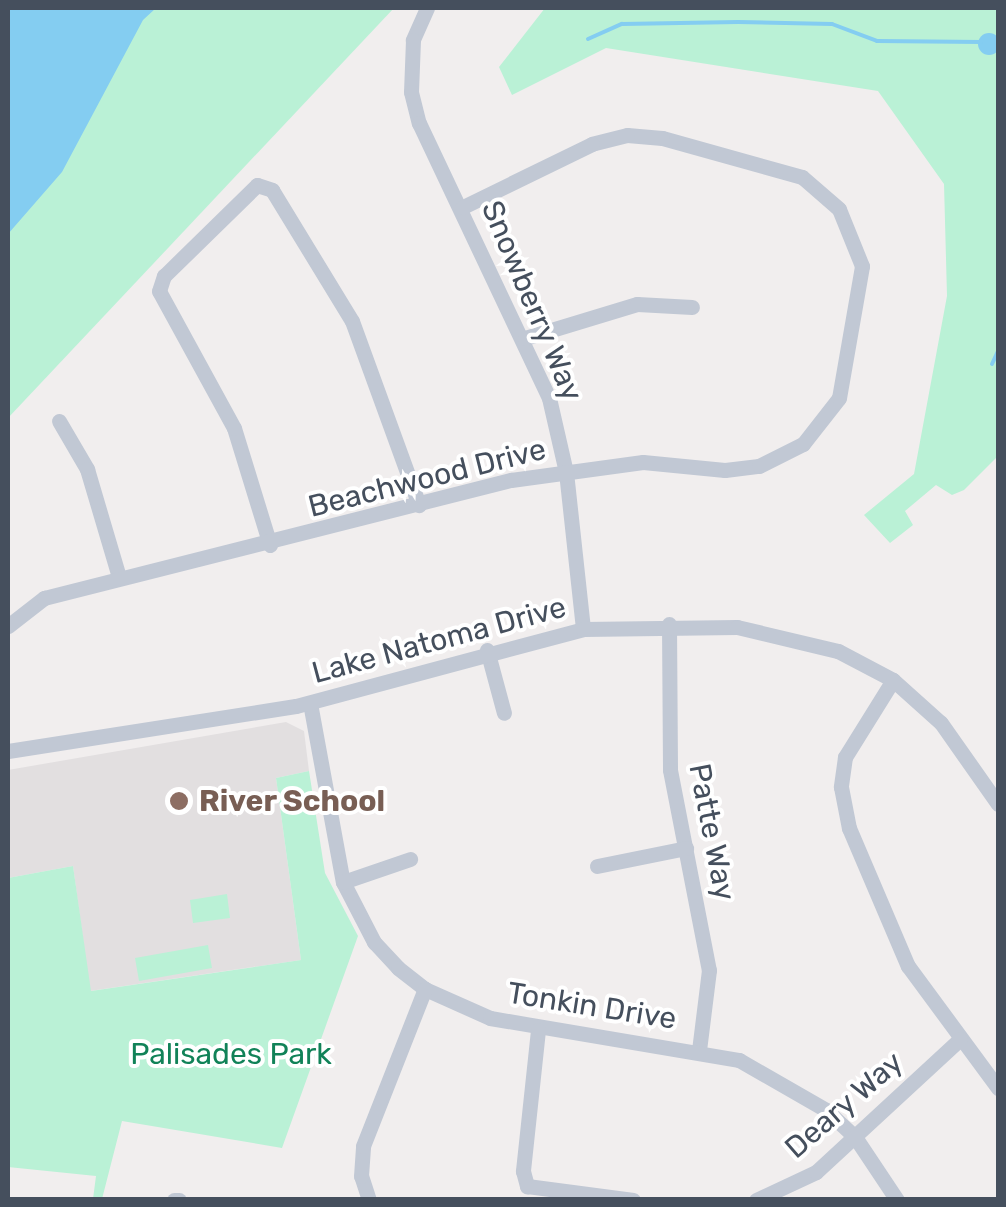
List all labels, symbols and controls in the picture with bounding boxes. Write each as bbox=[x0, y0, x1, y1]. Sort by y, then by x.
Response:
street label: Snowberry Way bbox=[473, 195, 591, 407]
street label: Beachwood Drive bbox=[305, 431, 549, 525]
street label: Lake Natoma Drive bbox=[308, 589, 570, 691]
street label: Patte Way bbox=[681, 760, 743, 904]
place label: River School bbox=[199, 783, 386, 819]
marker: River School bbox=[168, 790, 190, 812]
street label: Tonkin Drive bbox=[505, 975, 679, 1037]
park label: Palisades Park bbox=[130, 1036, 332, 1072]
street label: Deary Way bbox=[777, 1044, 911, 1166]

